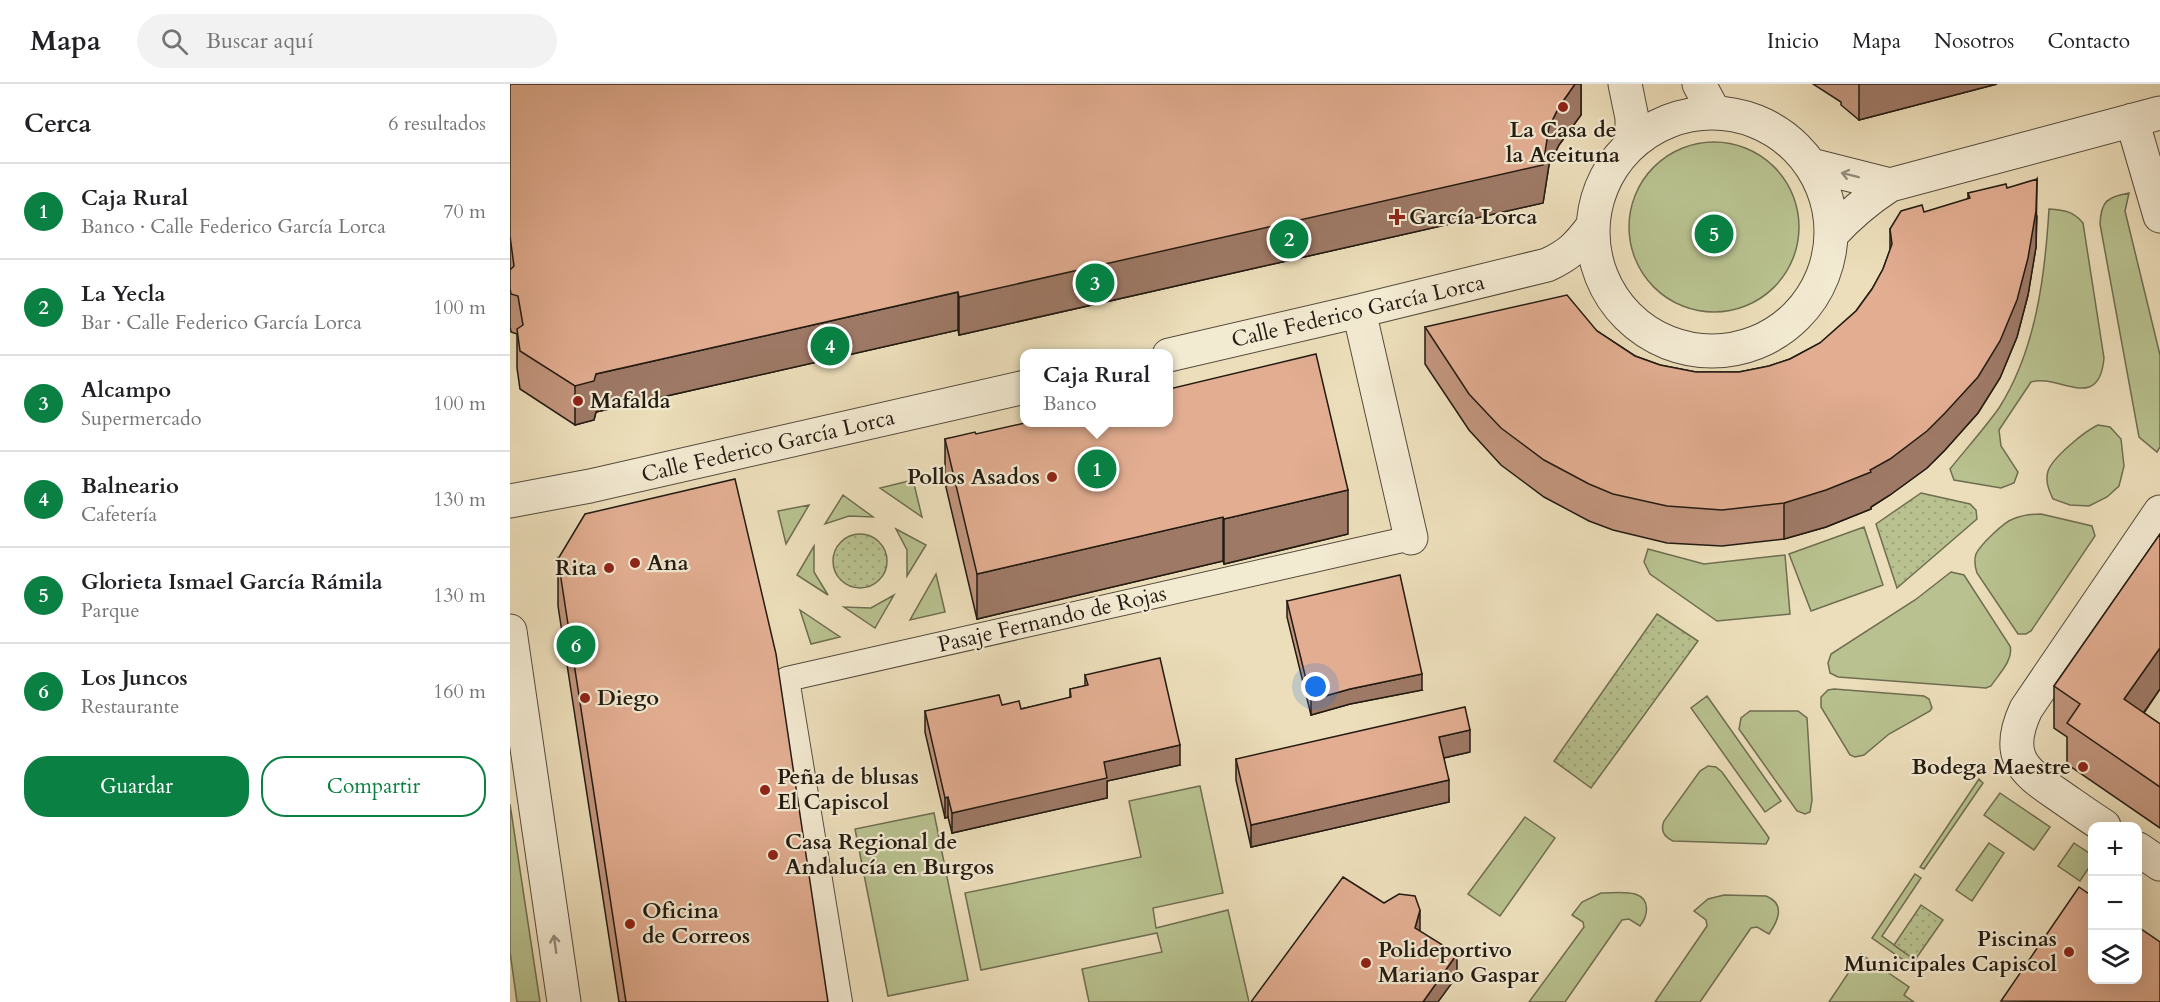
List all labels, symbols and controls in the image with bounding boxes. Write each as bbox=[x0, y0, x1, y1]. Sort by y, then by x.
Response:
search box bbox=[137, 14, 557, 68]
text: Mapa bbox=[30, 22, 101, 60]
icon: search bbox=[158, 25, 191, 58]
text: Buscar aquí bbox=[206, 26, 313, 56]
text: Inicio bbox=[1767, 27, 1819, 56]
text: Mapa bbox=[1852, 27, 1901, 56]
text: Nosotros bbox=[1934, 27, 2014, 56]
text: Contacto bbox=[2047, 27, 2130, 56]
marker: La Casa de la Aceituna bbox=[1556, 100, 1570, 114]
text: Cerca bbox=[24, 106, 91, 141]
text: 6 resultados bbox=[388, 110, 486, 137]
place label: La Casa de la Aceituna bbox=[1506, 115, 1620, 170]
one-way arrow bbox=[1841, 169, 1860, 181]
text: Caja Rural bbox=[81, 183, 188, 213]
text: 1 bbox=[38, 198, 49, 225]
text: 70 m bbox=[443, 198, 486, 225]
place label: García Lorca bbox=[1409, 202, 1537, 232]
marker: García Lorca bbox=[1390, 210, 1404, 224]
pin: 5 bbox=[1694, 212, 1734, 256]
text: Banco · Calle Federico García Lorca bbox=[81, 213, 386, 240]
pin: 2 bbox=[1270, 216, 1308, 262]
pin: 3 bbox=[1076, 260, 1114, 306]
street label: Calle Federico García Lorca bbox=[1228, 267, 1488, 355]
text: La Yecla bbox=[81, 279, 165, 309]
text: 2 bbox=[38, 294, 49, 321]
text: 100 m bbox=[433, 294, 486, 321]
text: Bar · Calle Federico García Lorca bbox=[81, 309, 362, 336]
pin: 4 bbox=[810, 324, 850, 368]
popup bbox=[1020, 349, 1173, 427]
text: Caja Rural bbox=[1043, 360, 1150, 390]
text: Alcampo bbox=[81, 375, 171, 405]
place label: Mafalda bbox=[590, 386, 671, 416]
text: 3 bbox=[38, 390, 49, 417]
text: 100 m bbox=[433, 390, 486, 417]
text: Banco bbox=[1043, 390, 1096, 417]
marker: Mafalda bbox=[571, 394, 585, 408]
street label: Calle Federico García Lorca bbox=[638, 402, 898, 490]
text: Supermercado bbox=[81, 405, 202, 432]
pin: 1 bbox=[1078, 446, 1116, 492]
place label: Pollos Asados bbox=[907, 462, 1040, 492]
marker: Pollos Asados bbox=[1045, 470, 1059, 484]
text: Balneario bbox=[81, 471, 179, 501]
text: 4 bbox=[38, 486, 49, 513]
text: 130 m bbox=[433, 486, 486, 513]
text: Cafetería bbox=[81, 501, 157, 528]
place label: Ana bbox=[647, 548, 689, 578]
place label: Rita bbox=[555, 553, 597, 583]
marker: Ana bbox=[628, 556, 642, 570]
marker: Rita bbox=[602, 561, 616, 575]
text: Glorieta Ismael García Rámila bbox=[81, 567, 383, 597]
street label: Pasaje Fernando de Rojas bbox=[935, 578, 1169, 660]
text: 5 bbox=[38, 582, 49, 609]
text: 130 m bbox=[433, 582, 486, 609]
text: Parque bbox=[81, 597, 140, 624]
pin: 6 bbox=[556, 622, 596, 668]
text: Los Juncos bbox=[81, 663, 188, 693]
your location bbox=[1301, 672, 1330, 701]
text: 6 bbox=[38, 678, 49, 705]
text: 160 m bbox=[433, 678, 486, 705]
place label: Diego bbox=[597, 683, 659, 713]
marker: Diego bbox=[578, 691, 592, 705]
text: Restaurante bbox=[81, 693, 179, 720]
place label: Bodega Maestre bbox=[1911, 752, 2071, 782]
button: Guardar bbox=[24, 756, 249, 817]
button: Compartir bbox=[261, 756, 486, 817]
marker: Bodega Maestre bbox=[2076, 760, 2090, 774]
place label: Peña de blusas El Capiscol bbox=[777, 762, 919, 817]
marker: Peña de blusas El Capiscol bbox=[758, 783, 772, 797]
map controls bbox=[2088, 822, 2142, 984]
button: + bbox=[2088, 822, 2142, 876]
place label: Casa Regional de Andalucía en Burgos bbox=[785, 827, 994, 882]
marker: Casa Regional de Andalucía en Burgos bbox=[766, 848, 780, 862]
button: − bbox=[2088, 876, 2142, 930]
place label: Oficina de Correos bbox=[642, 896, 750, 951]
marker: Oficina de Correos bbox=[623, 917, 637, 931]
place label: Piscinas Municipales Capiscol bbox=[1844, 924, 2058, 979]
button: layers bbox=[2088, 930, 2142, 984]
one-way arrow bbox=[550, 935, 561, 954]
place label: Polideportivo Mariano Gaspar bbox=[1378, 935, 1539, 990]
marker: Piscinas Municipales Capiscol bbox=[2062, 945, 2076, 959]
marker: Polideportivo Mariano Gaspar bbox=[1359, 956, 1373, 970]

